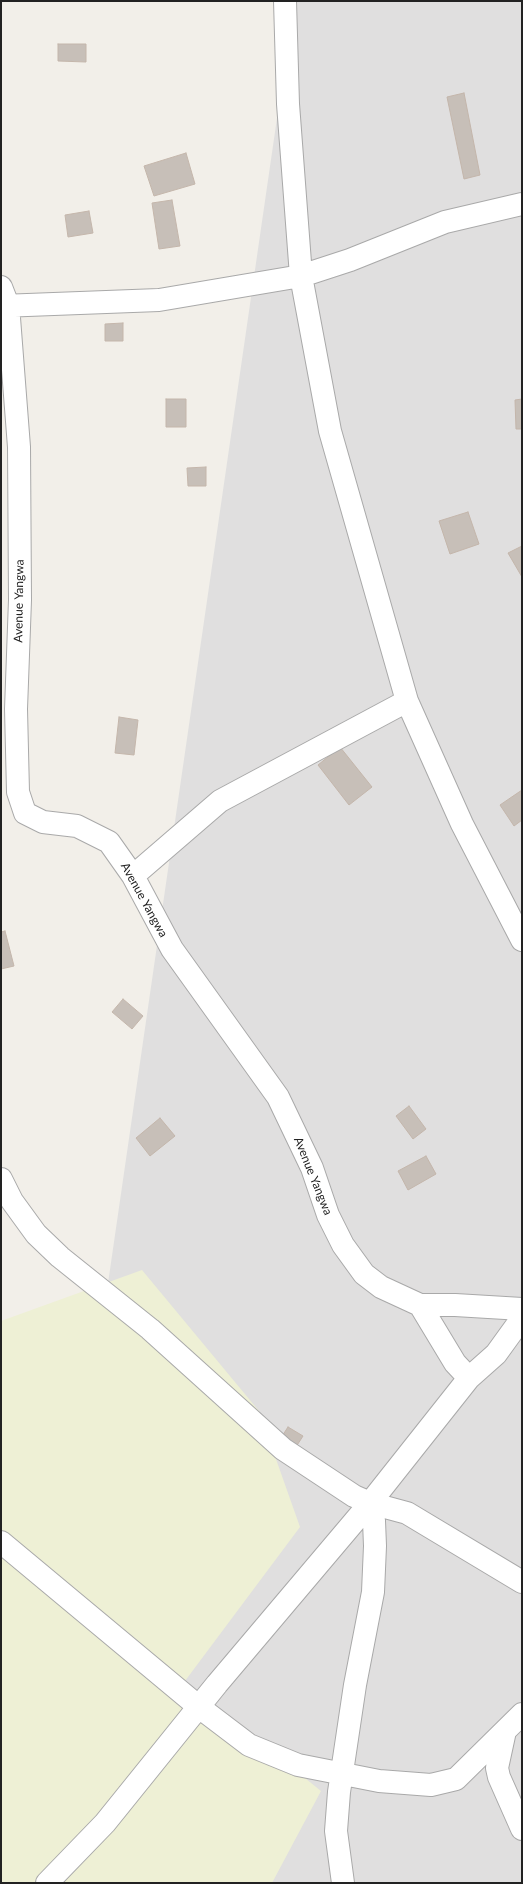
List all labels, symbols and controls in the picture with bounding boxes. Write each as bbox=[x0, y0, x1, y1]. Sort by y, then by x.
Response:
street label: Avenue Yangwa bbox=[11, 559, 27, 643]
street label: Avenue Yangwa bbox=[118, 860, 170, 940]
street label: Avenue Yangwa bbox=[291, 1135, 335, 1217]

